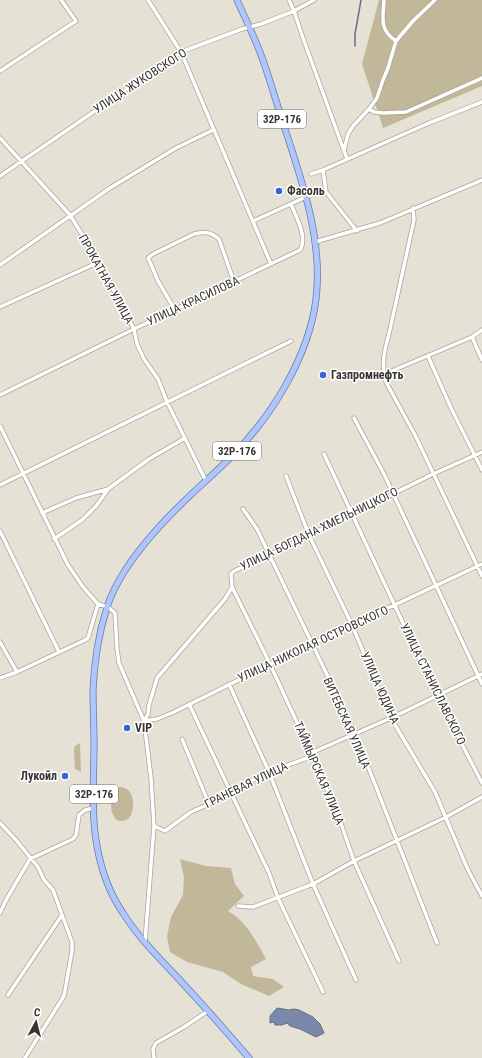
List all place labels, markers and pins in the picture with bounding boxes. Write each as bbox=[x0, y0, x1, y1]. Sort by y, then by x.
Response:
place label: Фасоль bbox=[287, 184, 325, 198]
marker: Фасоль bbox=[274, 186, 284, 196]
place label: Газпромнефть bbox=[331, 368, 403, 382]
marker: Газпромнефть bbox=[318, 370, 328, 380]
place label: VIP bbox=[135, 721, 152, 735]
marker: VIP bbox=[122, 723, 132, 733]
place label: Лукойл bbox=[21, 769, 57, 783]
marker: Лукойл bbox=[60, 771, 70, 781]

